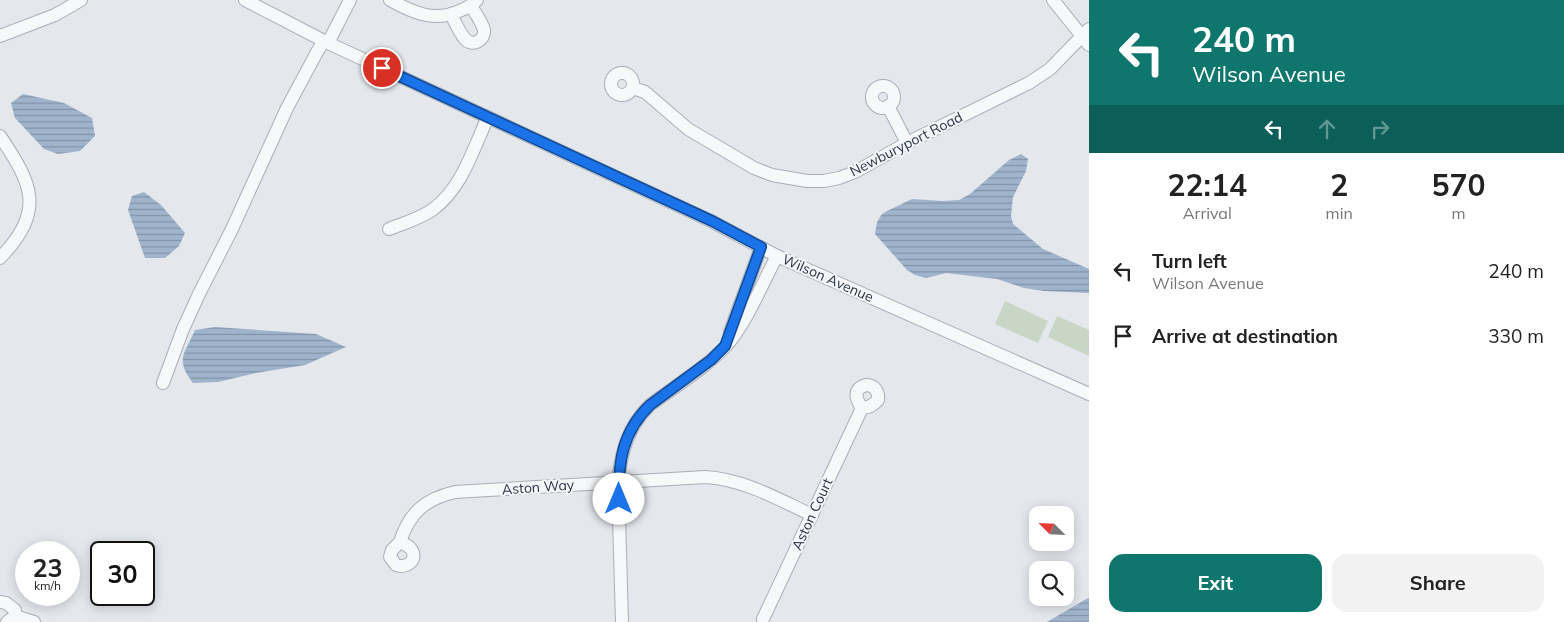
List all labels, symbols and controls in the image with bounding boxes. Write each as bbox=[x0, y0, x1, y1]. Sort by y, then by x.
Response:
text: 240 m bbox=[1192, 17, 1296, 61]
icon: left bbox=[1109, 20, 1174, 85]
pin bbox=[361, 47, 403, 89]
icon: arrive bbox=[368, 54, 396, 82]
text: Wilson Avenue bbox=[1192, 60, 1346, 88]
street label: Newburyport Road bbox=[847, 108, 965, 180]
icon: left bbox=[1260, 115, 1288, 143]
icon: ahead bbox=[1313, 115, 1341, 143]
icon: right bbox=[1366, 115, 1394, 143]
text: 22:14 bbox=[1168, 166, 1247, 204]
text: 2 bbox=[1330, 166, 1348, 204]
text: 570 bbox=[1431, 166, 1485, 204]
text: Arrival bbox=[1183, 203, 1232, 223]
text: min bbox=[1326, 203, 1353, 223]
text: m bbox=[1451, 203, 1465, 223]
text: Turn left bbox=[1152, 249, 1227, 273]
street label: Wilson Avenue bbox=[780, 250, 876, 306]
icon: left bbox=[1109, 257, 1137, 285]
text: 240 m bbox=[1488, 259, 1544, 283]
text: Wilson Avenue bbox=[1152, 273, 1264, 293]
icon: arrive bbox=[1109, 322, 1137, 350]
text: Arrive at destination bbox=[1152, 324, 1338, 348]
text: 330 m bbox=[1488, 324, 1544, 348]
position arrow bbox=[592, 472, 644, 524]
street label: Aston Way bbox=[501, 475, 575, 498]
street label: Aston Court bbox=[788, 475, 837, 553]
north arrow bbox=[1029, 506, 1074, 551]
map controls bbox=[1029, 506, 1074, 606]
speed limit sign: 30 bbox=[90, 541, 155, 606]
text: 23 bbox=[32, 552, 63, 583]
button: Exit bbox=[1109, 554, 1322, 612]
button: Share bbox=[1332, 554, 1544, 612]
button: search bbox=[1029, 561, 1074, 606]
text: km/h bbox=[34, 578, 61, 593]

